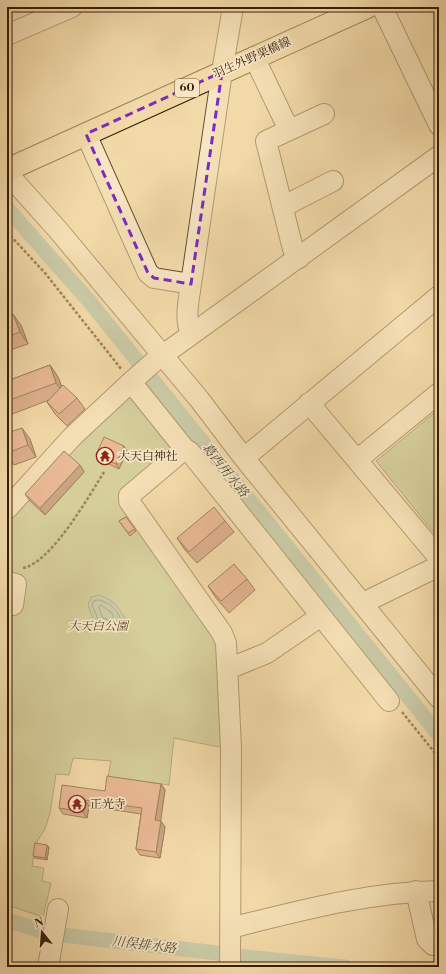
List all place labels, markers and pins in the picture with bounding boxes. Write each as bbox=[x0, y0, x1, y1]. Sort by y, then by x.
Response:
temple icon: 大天白神社 bbox=[95, 446, 115, 466]
place label: 大天白神社 bbox=[118, 449, 178, 464]
temple icon: 正光寺 bbox=[67, 794, 87, 814]
place label: 正光寺 bbox=[90, 797, 126, 812]

